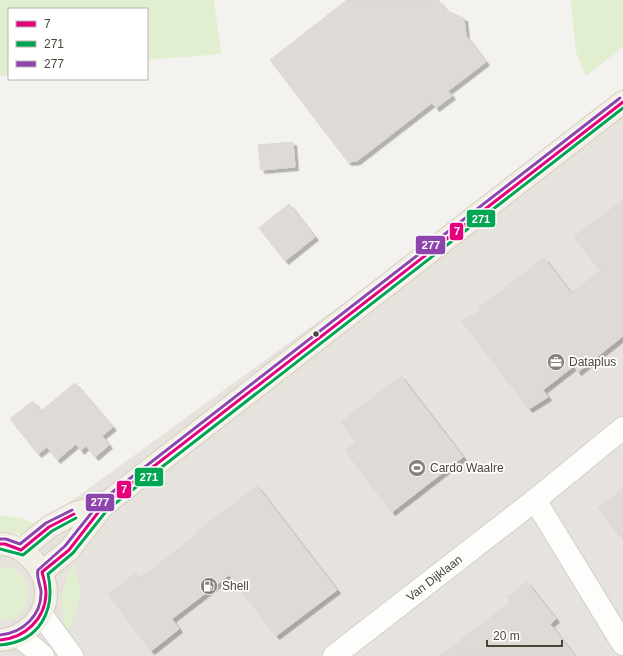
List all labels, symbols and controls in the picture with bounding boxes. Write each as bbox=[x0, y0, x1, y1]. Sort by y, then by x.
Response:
legend bbox=[8, 8, 148, 80]
text: 7 bbox=[44, 17, 51, 31]
text: 271 bbox=[44, 37, 64, 51]
text: 277 bbox=[44, 57, 64, 71]
line badge: 271 bbox=[466, 209, 496, 228]
text: 271 bbox=[472, 213, 490, 225]
line badge: 7 bbox=[449, 222, 464, 241]
text: 7 bbox=[454, 225, 460, 237]
line badge: 277 bbox=[415, 235, 446, 255]
text: 277 bbox=[422, 239, 440, 251]
unlabelled marker bbox=[311, 329, 321, 339]
office icon: Dataplus bbox=[546, 352, 566, 372]
place label: Dataplus bbox=[569, 355, 616, 369]
sports icon: Cardo Waalre bbox=[407, 458, 427, 478]
place label: Cardo Waalre bbox=[430, 461, 504, 475]
line badge: 271 bbox=[134, 467, 164, 487]
text: 271 bbox=[140, 471, 158, 483]
line badge: 7 bbox=[116, 480, 132, 499]
text: 7 bbox=[121, 483, 127, 495]
line badge: 277 bbox=[85, 493, 115, 512]
text: 277 bbox=[91, 496, 109, 508]
street label: Van Dijklaan bbox=[404, 552, 465, 604]
fuel station icon: Shell bbox=[199, 576, 219, 596]
place label: Shell bbox=[222, 579, 249, 593]
scale bar bbox=[487, 622, 562, 648]
text: 20 m bbox=[493, 629, 520, 643]

